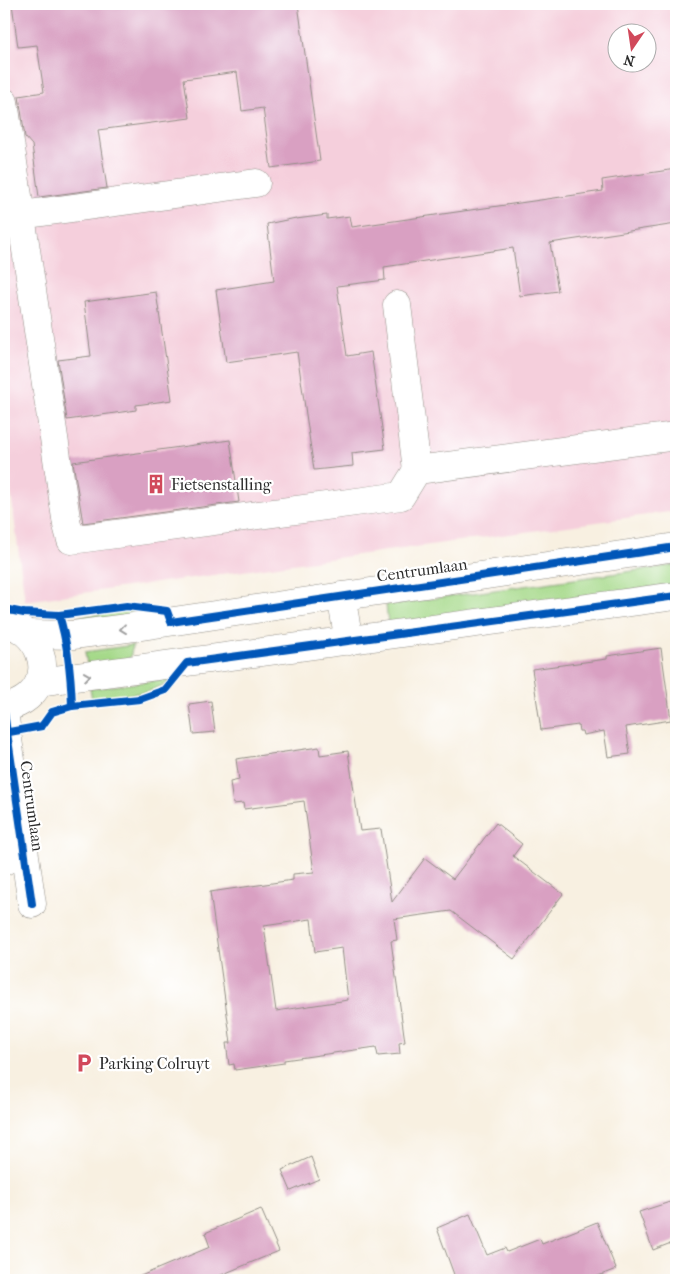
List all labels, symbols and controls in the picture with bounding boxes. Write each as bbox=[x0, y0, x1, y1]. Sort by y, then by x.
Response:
north arrow bbox=[608, 22, 658, 72]
text: N bbox=[622, 51, 636, 70]
building icon: Fietsenstalling bbox=[145, 473, 167, 495]
place label: Fietsenstalling bbox=[171, 475, 272, 494]
street label: Centrumlaan bbox=[375, 554, 469, 586]
one-way arrow bbox=[119, 623, 128, 633]
one-way arrow bbox=[84, 671, 92, 682]
street label: Centrumlaan bbox=[16, 759, 48, 853]
parking icon: Parking Colruyt bbox=[73, 1052, 95, 1074]
place label: Parking Colruyt bbox=[99, 1054, 210, 1073]

